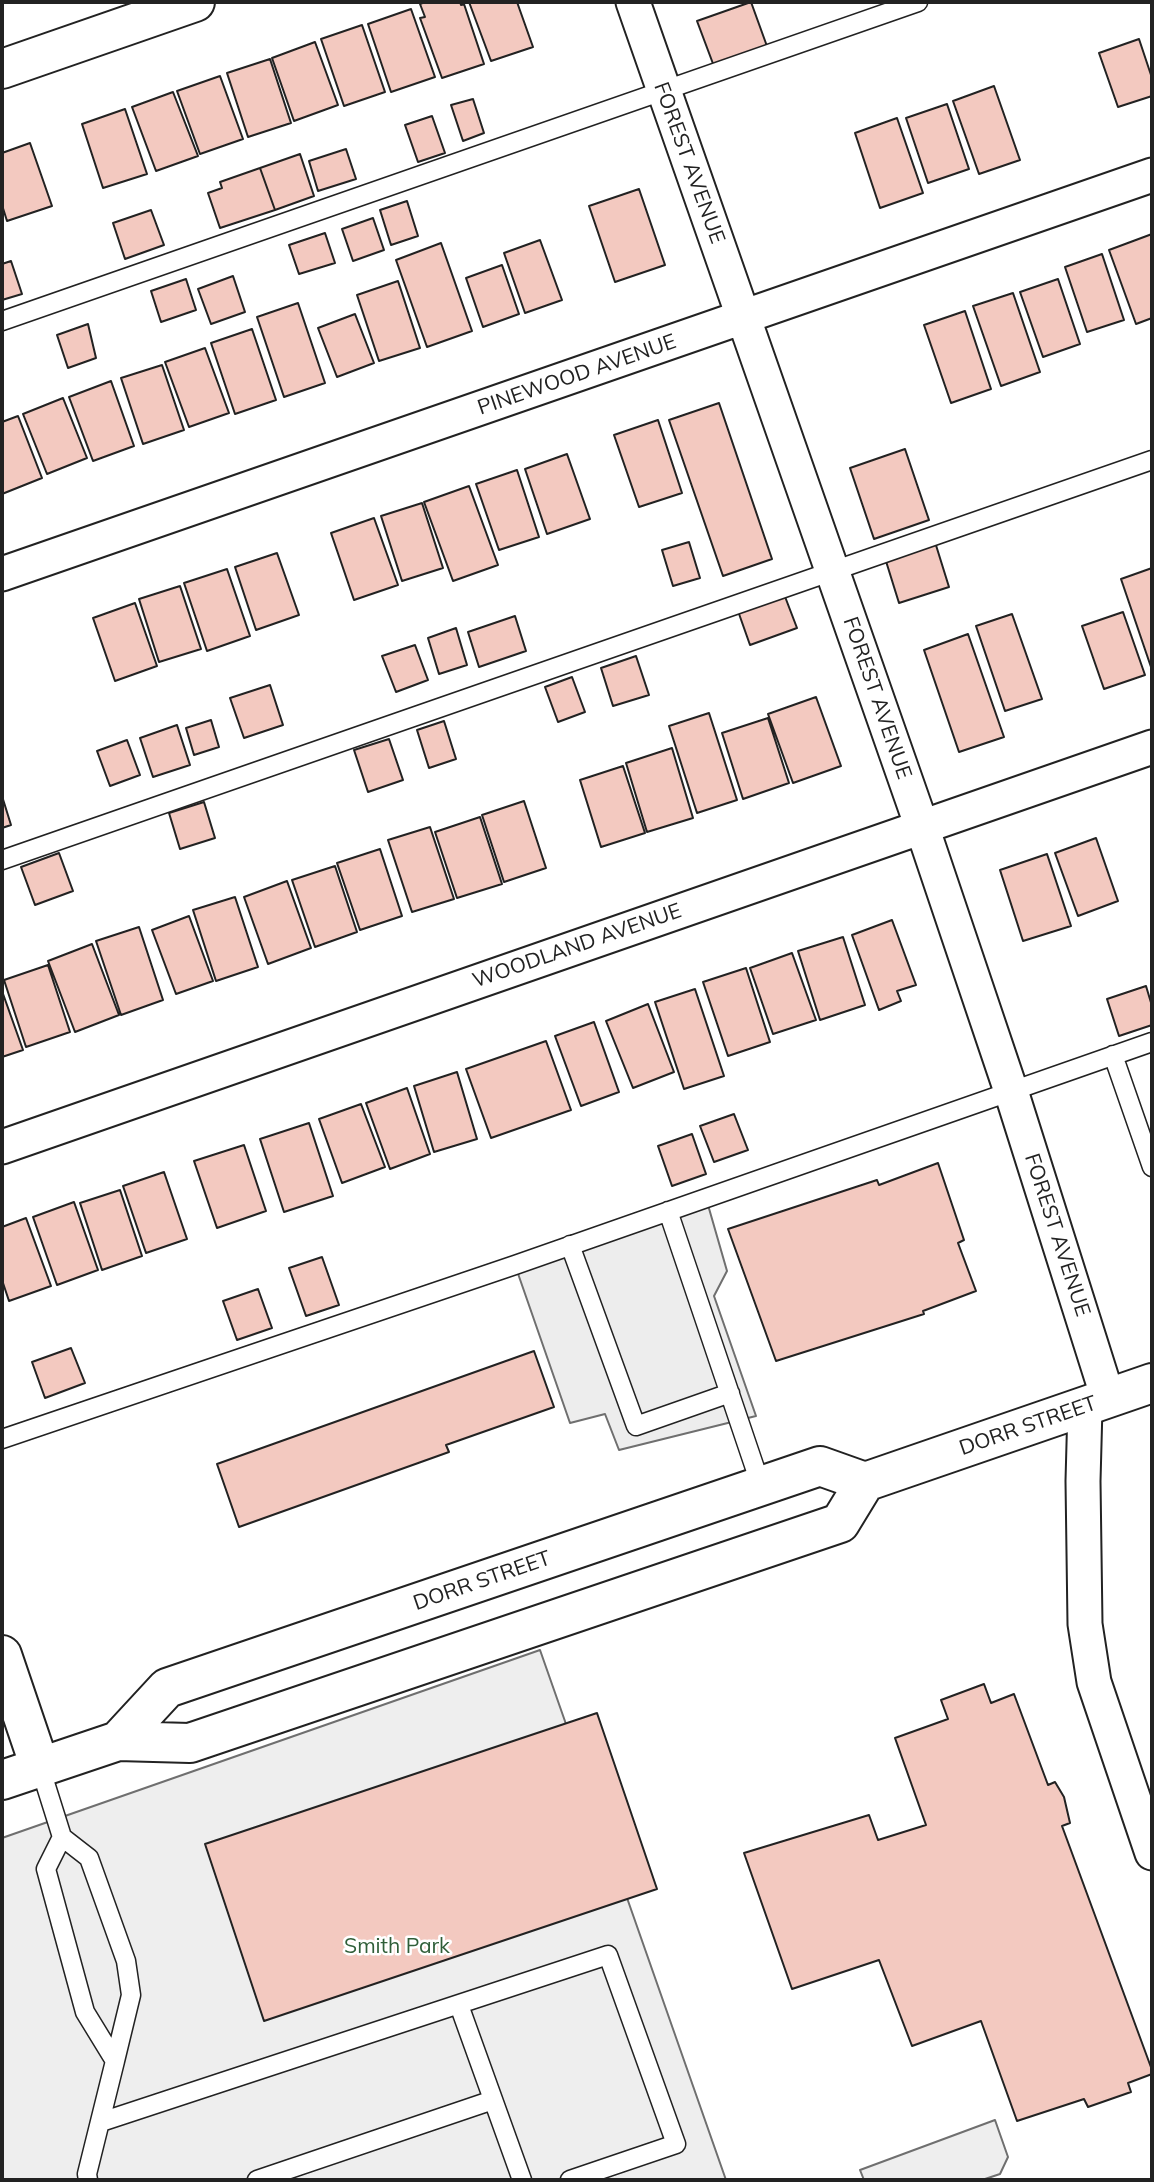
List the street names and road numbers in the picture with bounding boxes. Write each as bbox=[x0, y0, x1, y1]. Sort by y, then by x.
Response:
street label: FOREST AVENUE bbox=[648, 79, 730, 247]
street label: PINEWOOD AVENUE bbox=[474, 329, 680, 421]
street label: FOREST AVENUE bbox=[837, 614, 917, 782]
street label: WOODLAND AVENUE bbox=[469, 898, 685, 994]
street label: FOREST AVENUE bbox=[1019, 1150, 1095, 1320]
street label: DORR STREET bbox=[956, 1391, 1100, 1461]
street label: DORR STREET bbox=[410, 1546, 554, 1616]

